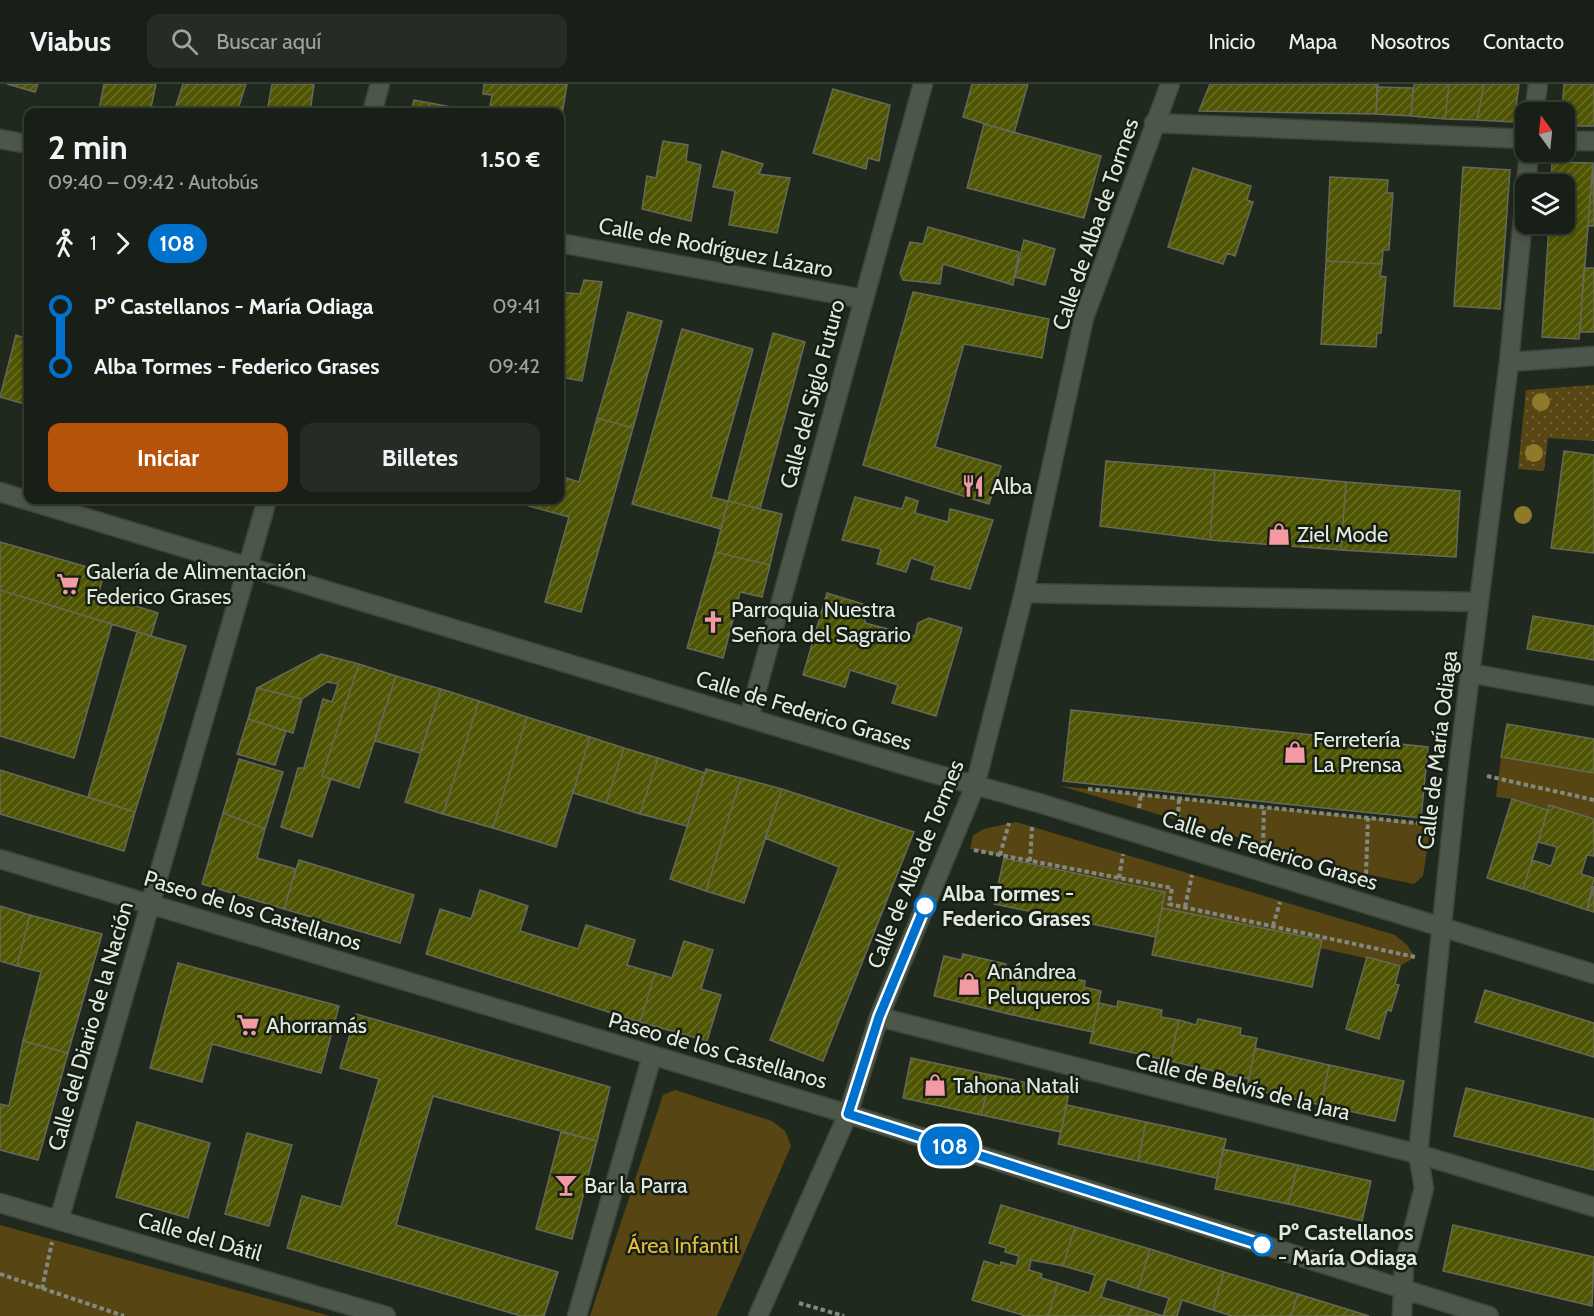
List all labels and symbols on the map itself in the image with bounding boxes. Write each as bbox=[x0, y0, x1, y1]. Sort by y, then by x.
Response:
north arrow bbox=[1515, 102, 1575, 162]
street label: Calle de Alba de Tormes bbox=[1046, 115, 1144, 334]
street label: Calle de Rodríguez Lázaro bbox=[596, 212, 835, 283]
street label: Calle del Siglo Futuro bbox=[774, 297, 851, 492]
restaurant icon: Alba bbox=[960, 473, 986, 499]
place label: Alba bbox=[991, 473, 1033, 500]
shop icon: Ziel Mode bbox=[1266, 521, 1292, 547]
place label: Ziel Mode bbox=[1297, 521, 1388, 548]
place label: Galería de Alimentación Federico Grases bbox=[86, 558, 306, 610]
supermarket icon: Galería de Alimentación Federico Grases bbox=[55, 571, 81, 597]
place label: Parroquia Nuestra Señora del Sagrario bbox=[731, 596, 911, 648]
church icon: Parroquia Nuestra Señora del Sagrario bbox=[700, 609, 726, 635]
street label: Calle de María Odiaga bbox=[1412, 649, 1463, 851]
street label: Calle de Federico Grases bbox=[693, 665, 915, 756]
place label: Ferretería La Prensa bbox=[1313, 726, 1402, 778]
shop icon: Ferretería La Prensa bbox=[1282, 739, 1308, 765]
street label: Calle de Alba de Tormes bbox=[861, 756, 970, 972]
street label: Calle de Federico Grases bbox=[1159, 805, 1381, 896]
street label: Paseo de los Castellanos bbox=[141, 865, 365, 956]
place label: Alba Tormes - Federico Grases bbox=[942, 880, 1090, 932]
marker: Alba Tormes - Federico Grases bbox=[914, 895, 936, 917]
street label: Calle del Diario de la Nación bbox=[42, 898, 139, 1154]
place label: Anándrea Peluqueros bbox=[987, 958, 1090, 1010]
shop icon: Anándrea Peluqueros bbox=[956, 971, 982, 997]
street label: Paseo de los Castellanos bbox=[605, 1006, 830, 1095]
supermarket icon: Ahorramás bbox=[235, 1012, 261, 1038]
place label: Ahorramás bbox=[266, 1012, 367, 1039]
street label: Calle de Belvís de la Jara bbox=[1133, 1047, 1354, 1126]
shop icon: Tahona Natali bbox=[922, 1072, 948, 1098]
place label: Tahona Natali bbox=[953, 1072, 1079, 1099]
line badge: 108 bbox=[916, 1126, 984, 1166]
bar icon: Bar la Parra bbox=[553, 1172, 579, 1198]
place label: Bar la Parra bbox=[584, 1172, 688, 1199]
street label: Calle del Dátil bbox=[135, 1206, 266, 1267]
place label: Pº Castellanos - María Odiaga bbox=[1278, 1219, 1417, 1271]
park label: Área Infantil bbox=[627, 1232, 740, 1259]
marker: Pº Castellanos - María Odiaga bbox=[1251, 1234, 1273, 1256]

